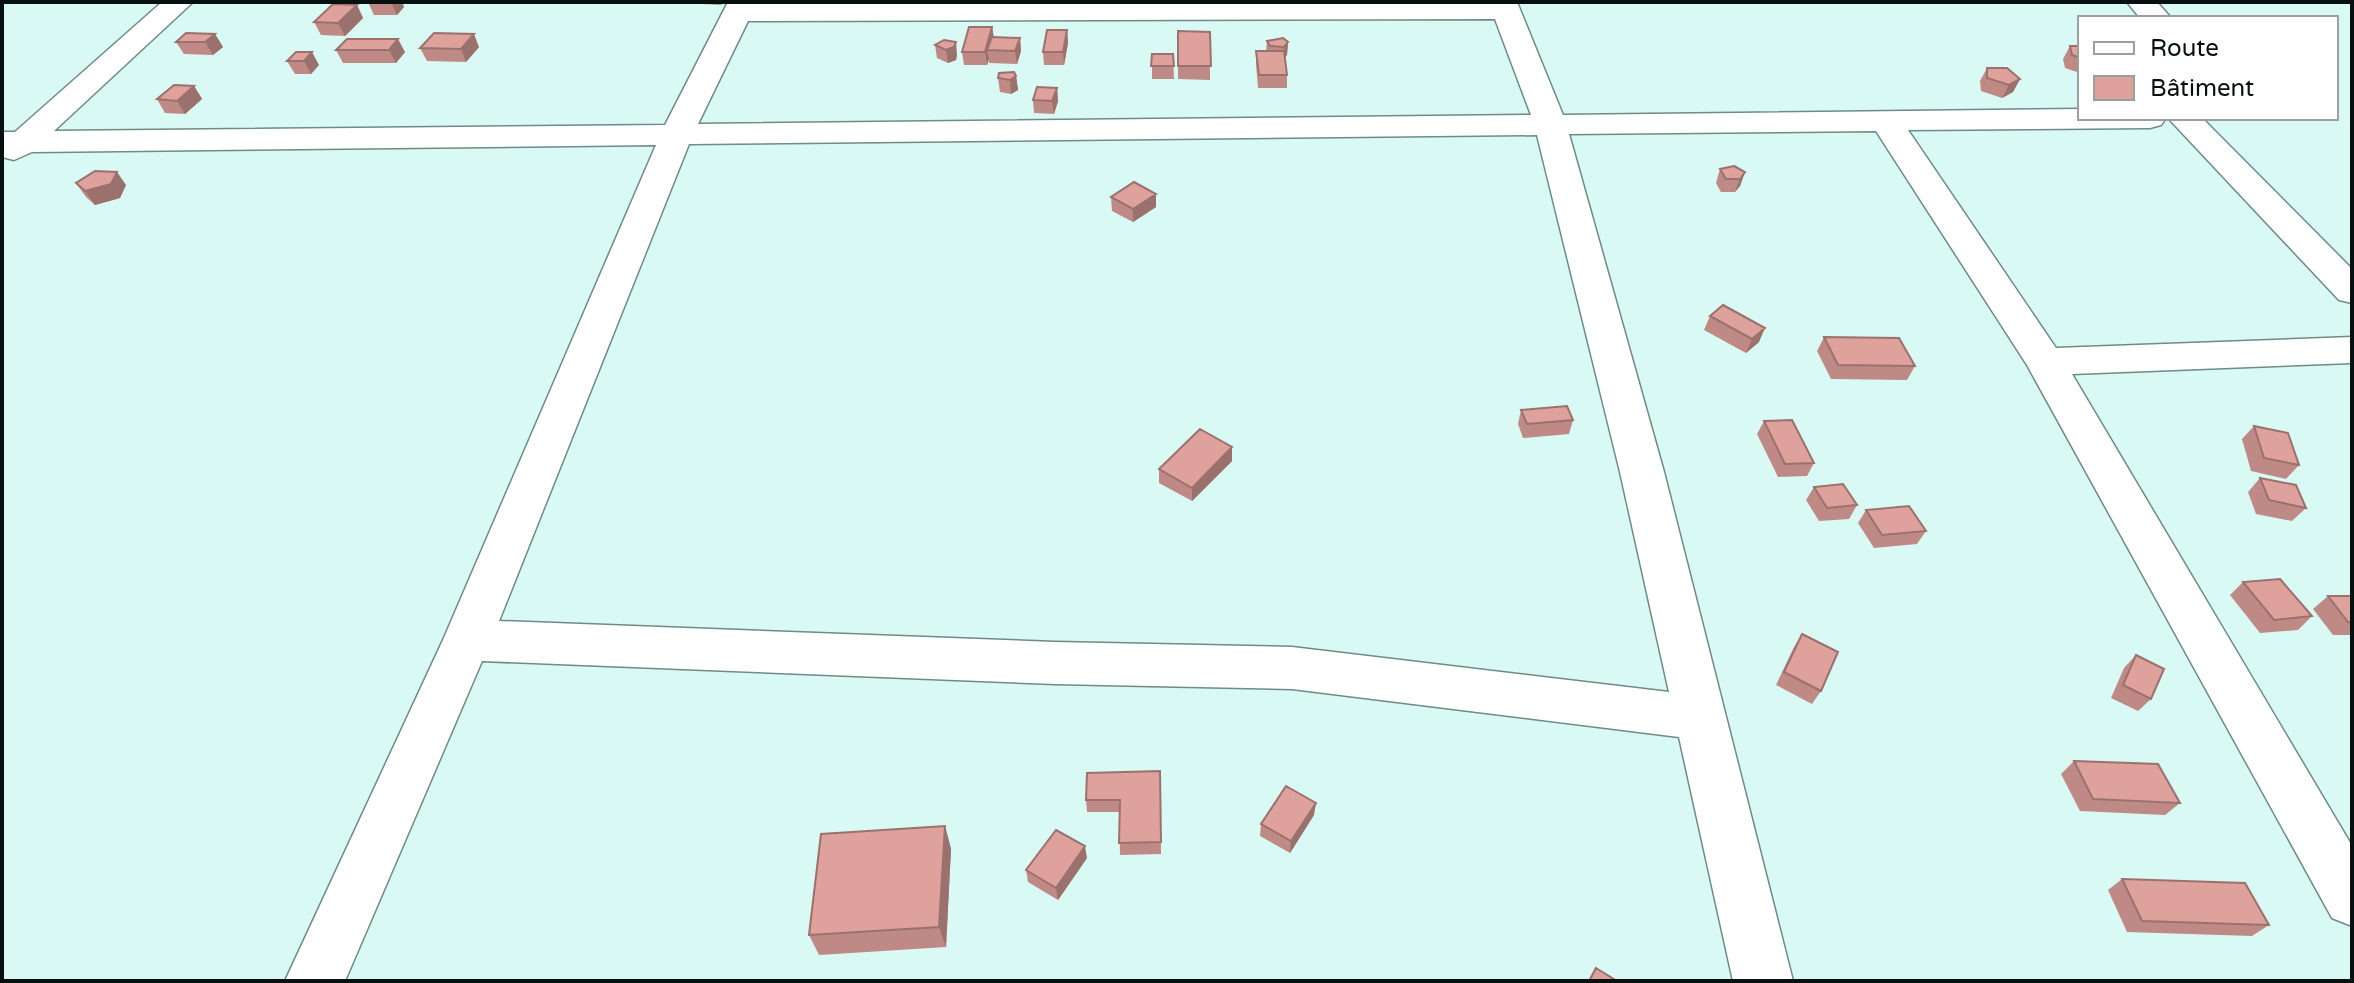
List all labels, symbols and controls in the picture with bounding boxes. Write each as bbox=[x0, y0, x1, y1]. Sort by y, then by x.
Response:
legend bbox=[2078, 16, 2338, 120]
text: Route bbox=[2150, 34, 2219, 63]
text: Bâtiment bbox=[2150, 74, 2254, 103]

